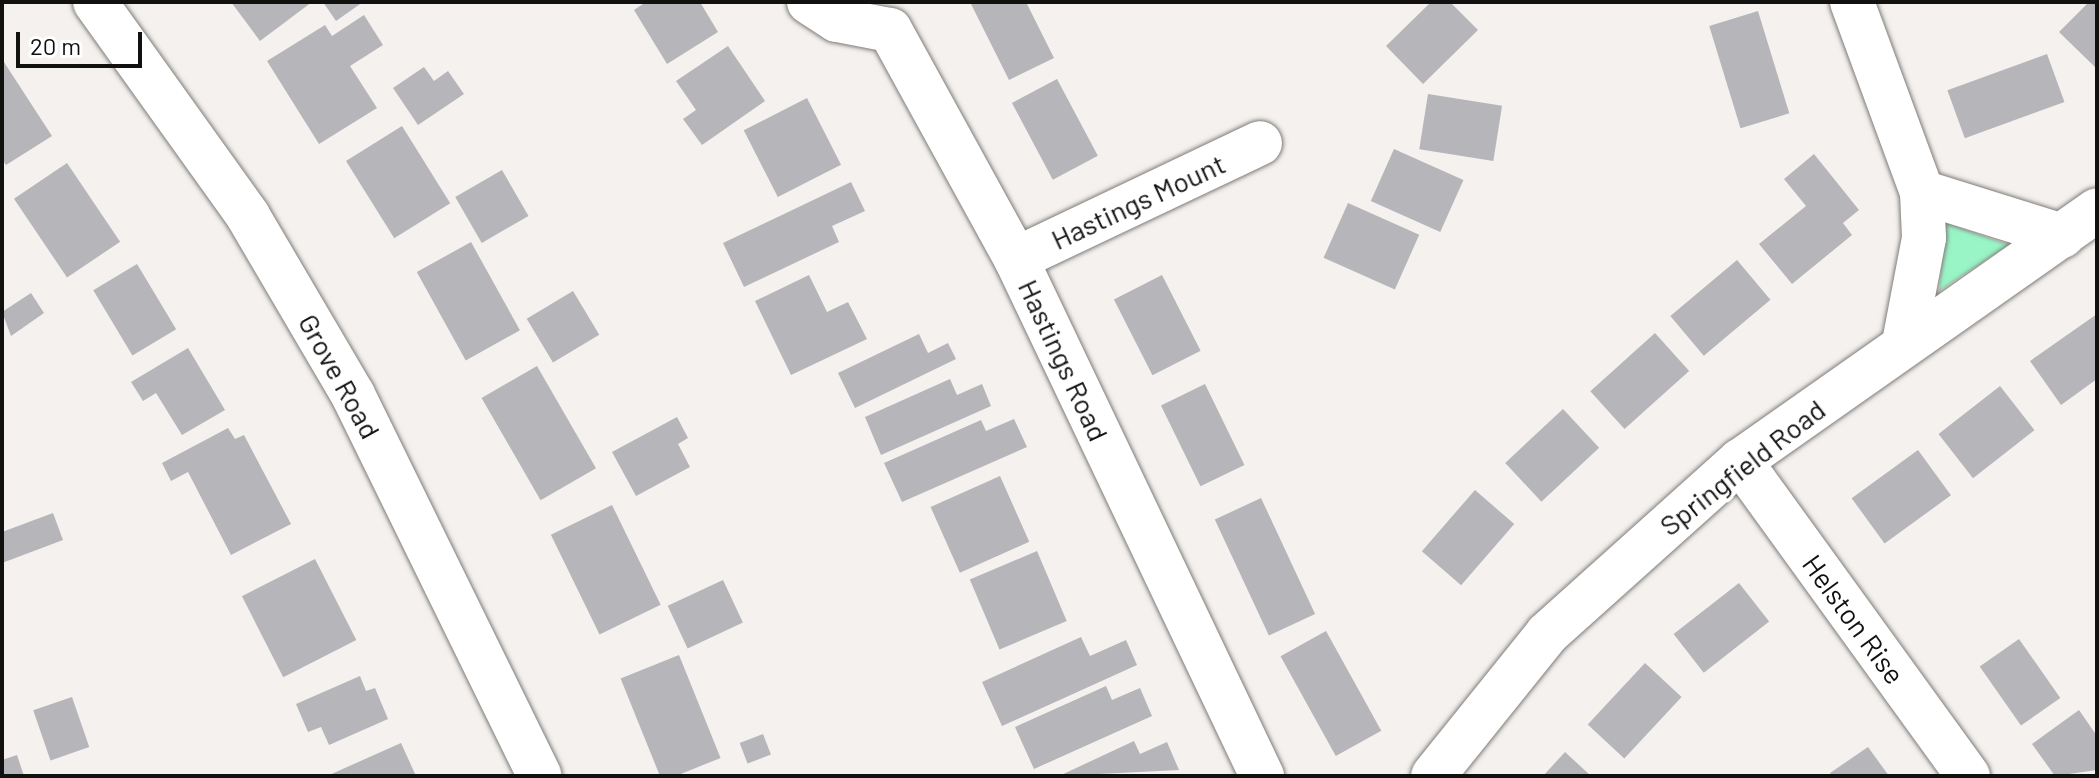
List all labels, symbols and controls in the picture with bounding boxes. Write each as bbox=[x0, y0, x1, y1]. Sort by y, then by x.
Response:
scale bar bbox=[20, 16, 146, 66]
text: 20 m bbox=[30, 31, 81, 60]
street label: Hastings Mount bbox=[1046, 146, 1230, 256]
street label: Hastings Road bbox=[1012, 274, 1116, 446]
street label: Grove Road bbox=[292, 308, 388, 444]
street label: Springfield Road bbox=[1653, 392, 1831, 542]
street label: Helston Rise bbox=[1796, 548, 1912, 690]

